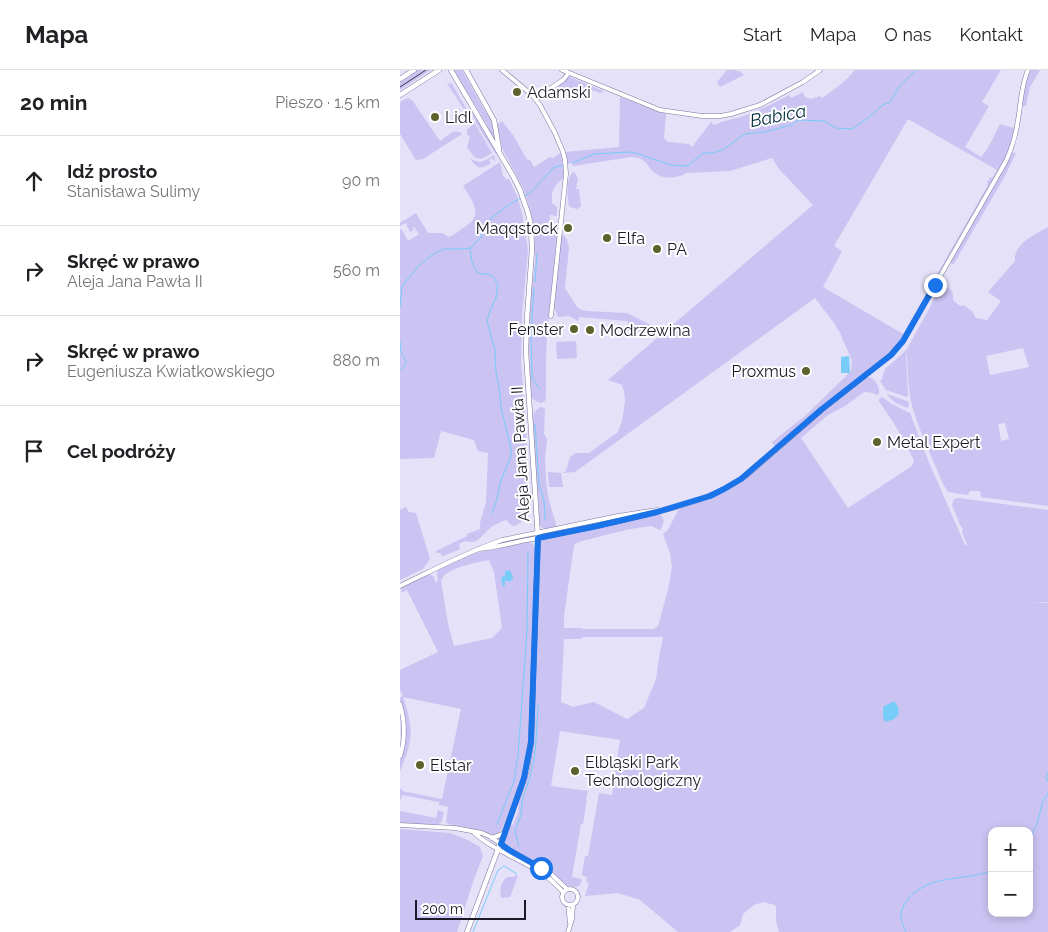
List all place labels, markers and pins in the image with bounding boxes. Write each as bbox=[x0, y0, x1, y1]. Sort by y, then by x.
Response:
place label: Adamski bbox=[527, 83, 591, 102]
marker: Adamski bbox=[511, 86, 523, 98]
place label: Lidl bbox=[445, 108, 473, 127]
marker: Lidl bbox=[429, 111, 441, 123]
place label: Maqqstock bbox=[476, 219, 559, 238]
marker: Maqqstock bbox=[562, 222, 574, 234]
place label: Elfa bbox=[617, 229, 645, 248]
marker: Elfa bbox=[601, 232, 613, 244]
place label: PA bbox=[667, 240, 687, 259]
marker: PA bbox=[651, 243, 663, 255]
place label: Fenster bbox=[508, 320, 564, 339]
place label: Modrzewina bbox=[600, 321, 690, 340]
marker: Fenster bbox=[568, 323, 580, 335]
marker: Modrzewina bbox=[584, 324, 596, 336]
place label: Proxmus bbox=[732, 362, 796, 381]
marker: Proxmus bbox=[800, 365, 812, 377]
place label: Metal Expert bbox=[887, 433, 981, 452]
marker: Metal Expert bbox=[871, 436, 883, 448]
place label: Elbląski Park Technologiczny bbox=[585, 753, 701, 790]
place label: Elstar bbox=[430, 756, 472, 775]
marker: Elstar bbox=[414, 759, 426, 771]
marker: Elbląski Park Technologiczny bbox=[569, 765, 581, 777]

